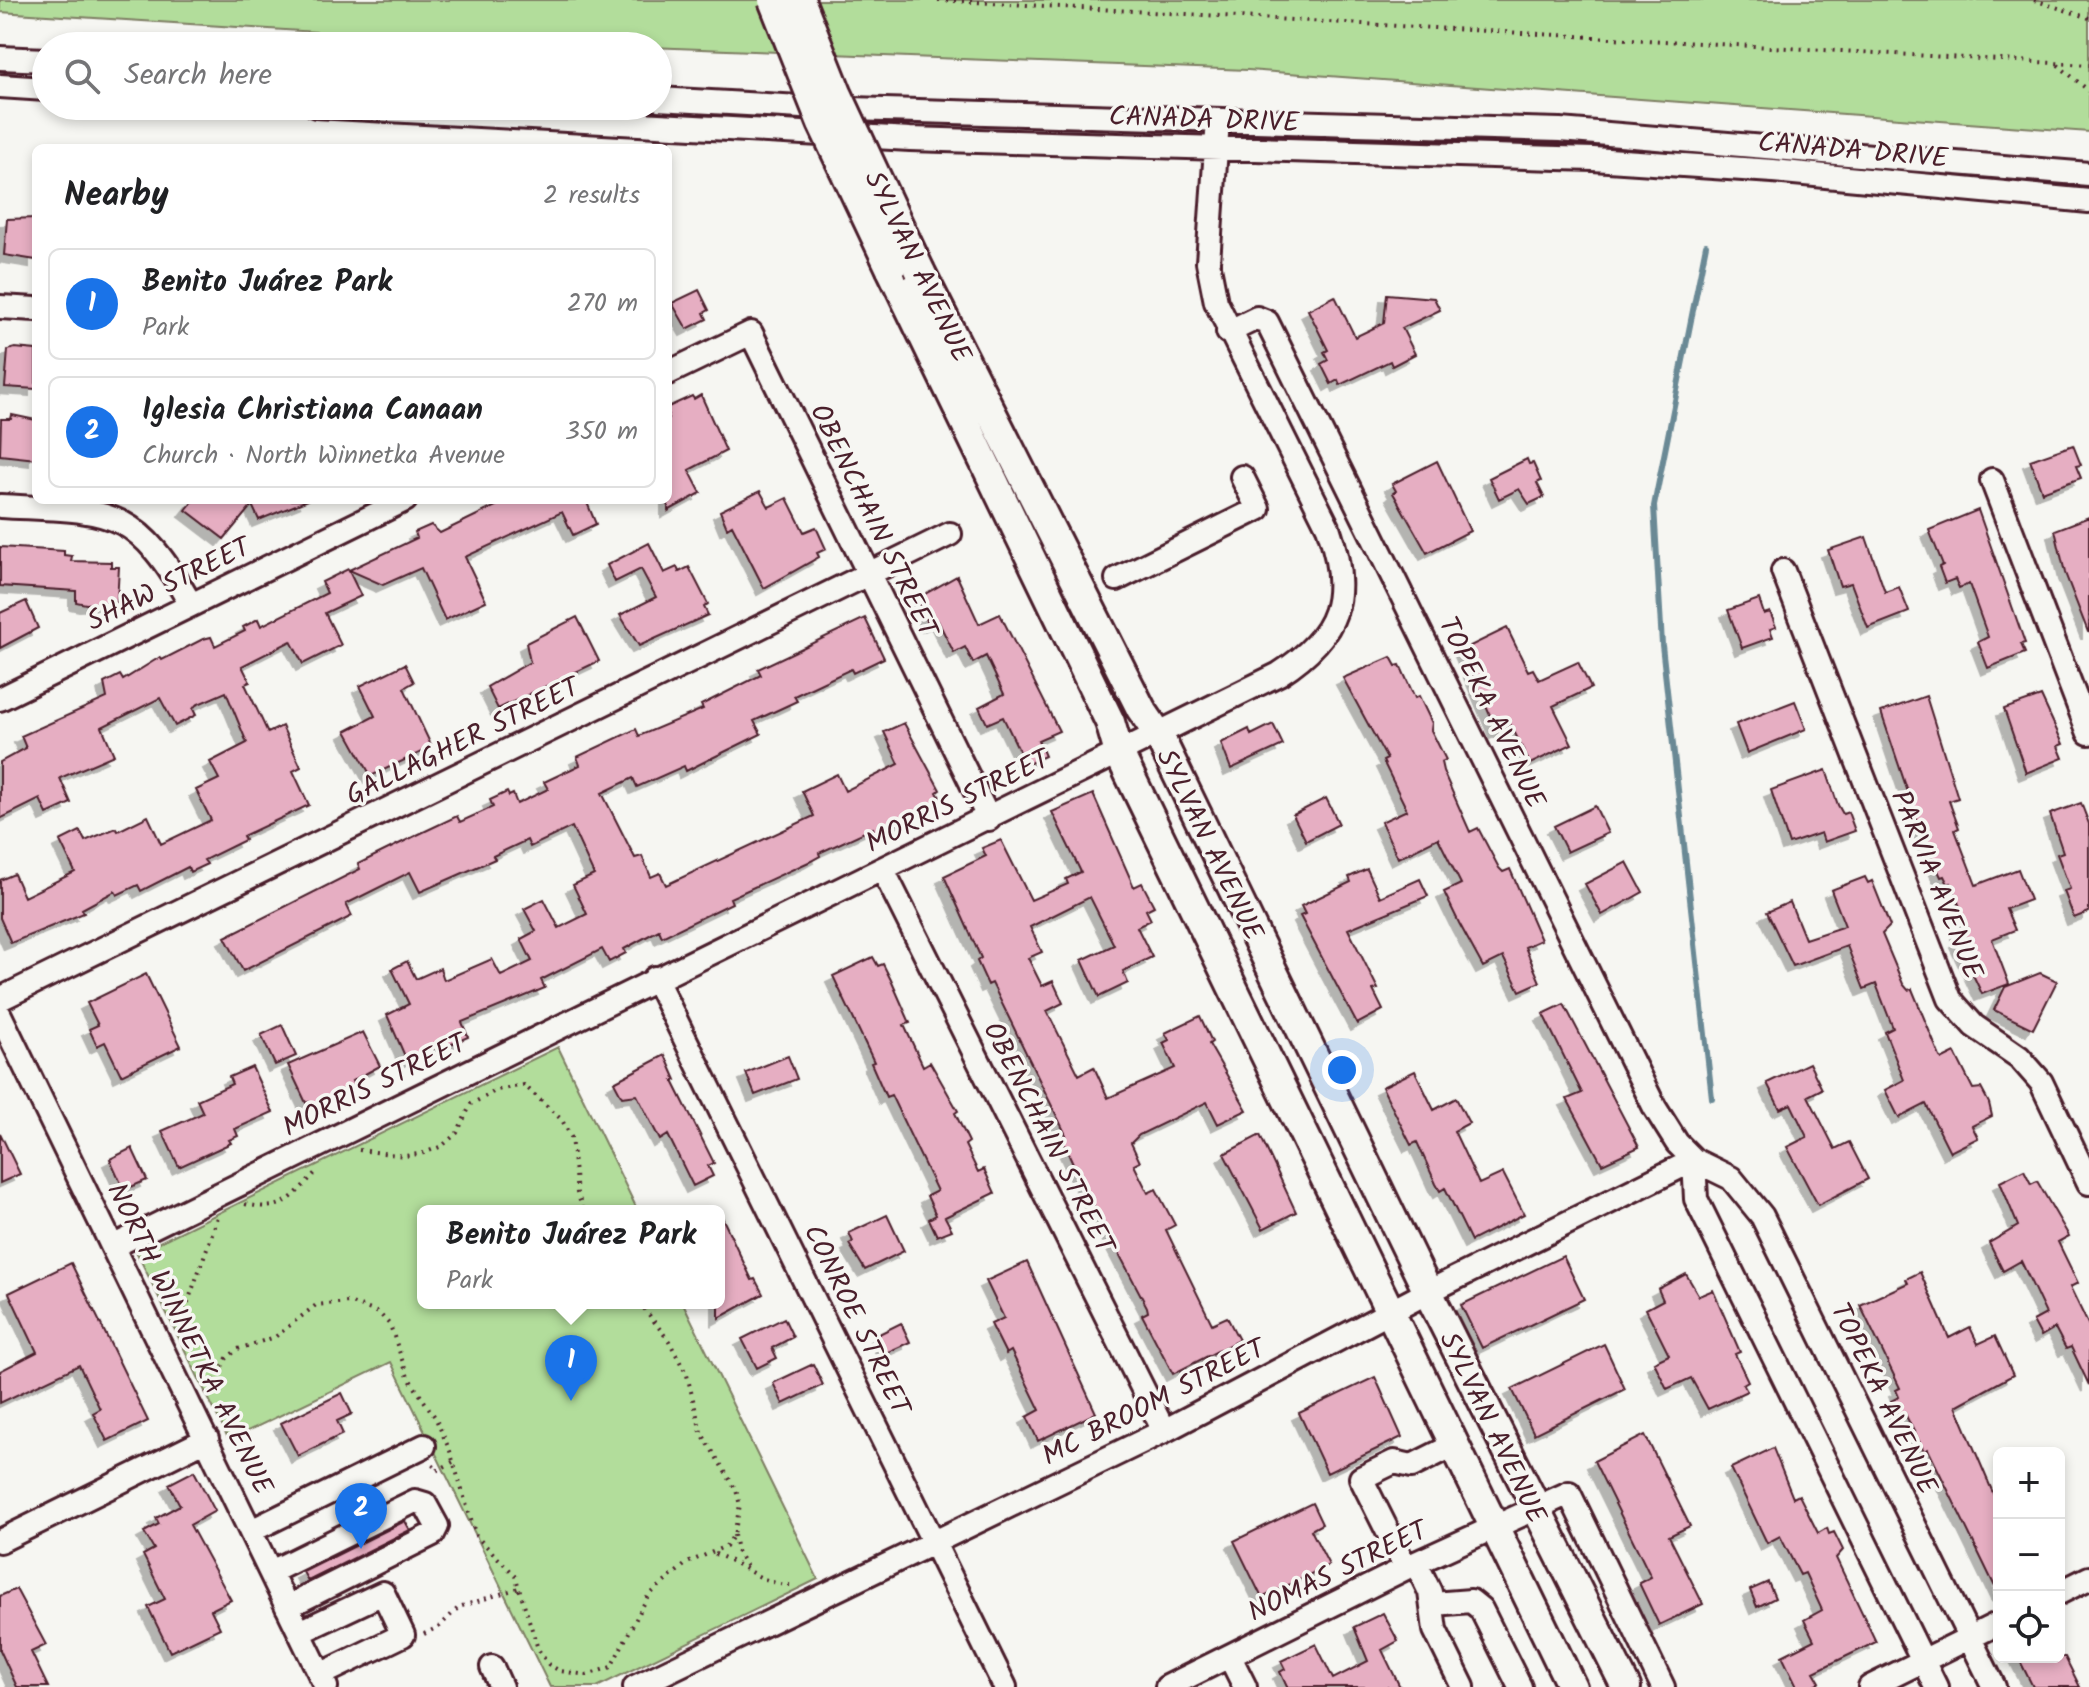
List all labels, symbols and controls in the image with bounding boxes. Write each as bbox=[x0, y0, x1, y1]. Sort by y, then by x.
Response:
search box bbox=[32, 32, 672, 120]
text: Search here bbox=[124, 52, 272, 100]
icon: search bbox=[60, 54, 104, 98]
street label: CANADA DRIVE bbox=[1108, 95, 1300, 146]
street label: CANADA DRIVE bbox=[1756, 121, 1950, 182]
street label: SYLVAN AVENUE bbox=[851, 163, 983, 371]
text: Nearby bbox=[64, 169, 169, 223]
text: 2 results bbox=[543, 175, 640, 217]
text: Benito Juárez Park bbox=[142, 259, 392, 307]
text: 1 bbox=[88, 283, 96, 325]
text: 270 m bbox=[567, 283, 638, 325]
text: Park bbox=[142, 307, 189, 349]
text: Iglesia Christiana Canaan bbox=[142, 387, 483, 435]
street label: OBENCHAIN STREET bbox=[796, 396, 950, 648]
text: 2 bbox=[84, 411, 100, 453]
text: 350 m bbox=[565, 411, 638, 453]
text: Church · North Winnetka Avenue bbox=[142, 435, 505, 477]
street label: SHAW STREET bbox=[79, 525, 261, 644]
street label: TOPEKA AVENUE bbox=[1425, 609, 1557, 817]
street label: GALLAGHER STREET bbox=[338, 665, 590, 818]
street label: MORRIS STREET bbox=[858, 737, 1060, 866]
street label: SYLVAN AVENUE bbox=[1143, 741, 1275, 949]
street label: PARVIA AVENUE bbox=[1877, 783, 1994, 987]
street label: OBENCHAIN STREET bbox=[970, 1014, 1127, 1264]
street label: MORRIS STREET bbox=[275, 1021, 477, 1150]
your location bbox=[1322, 1050, 1362, 1090]
street label: NORTH WINNETKA AVENUE bbox=[93, 1175, 284, 1503]
popup bbox=[417, 1205, 725, 1309]
text: Benito Juárez Park bbox=[446, 1212, 696, 1260]
street label: CONROE STREET bbox=[790, 1217, 922, 1425]
text: Park bbox=[446, 1260, 493, 1302]
street label: TOPEKA AVENUE bbox=[1817, 1295, 1949, 1503]
street label: SYLVAN AVENUE bbox=[1426, 1324, 1558, 1532]
street label: MC BROOM STREET bbox=[1034, 1326, 1276, 1479]
pin: 1 bbox=[545, 1335, 597, 1401]
map controls bbox=[1993, 1447, 2065, 1663]
button: + bbox=[1993, 1447, 2065, 1519]
pin: 2 bbox=[335, 1483, 387, 1549]
street label: NOMAS STREET bbox=[1240, 1508, 1438, 1635]
button: − bbox=[1993, 1519, 2065, 1591]
button: locate bbox=[1993, 1591, 2065, 1663]

